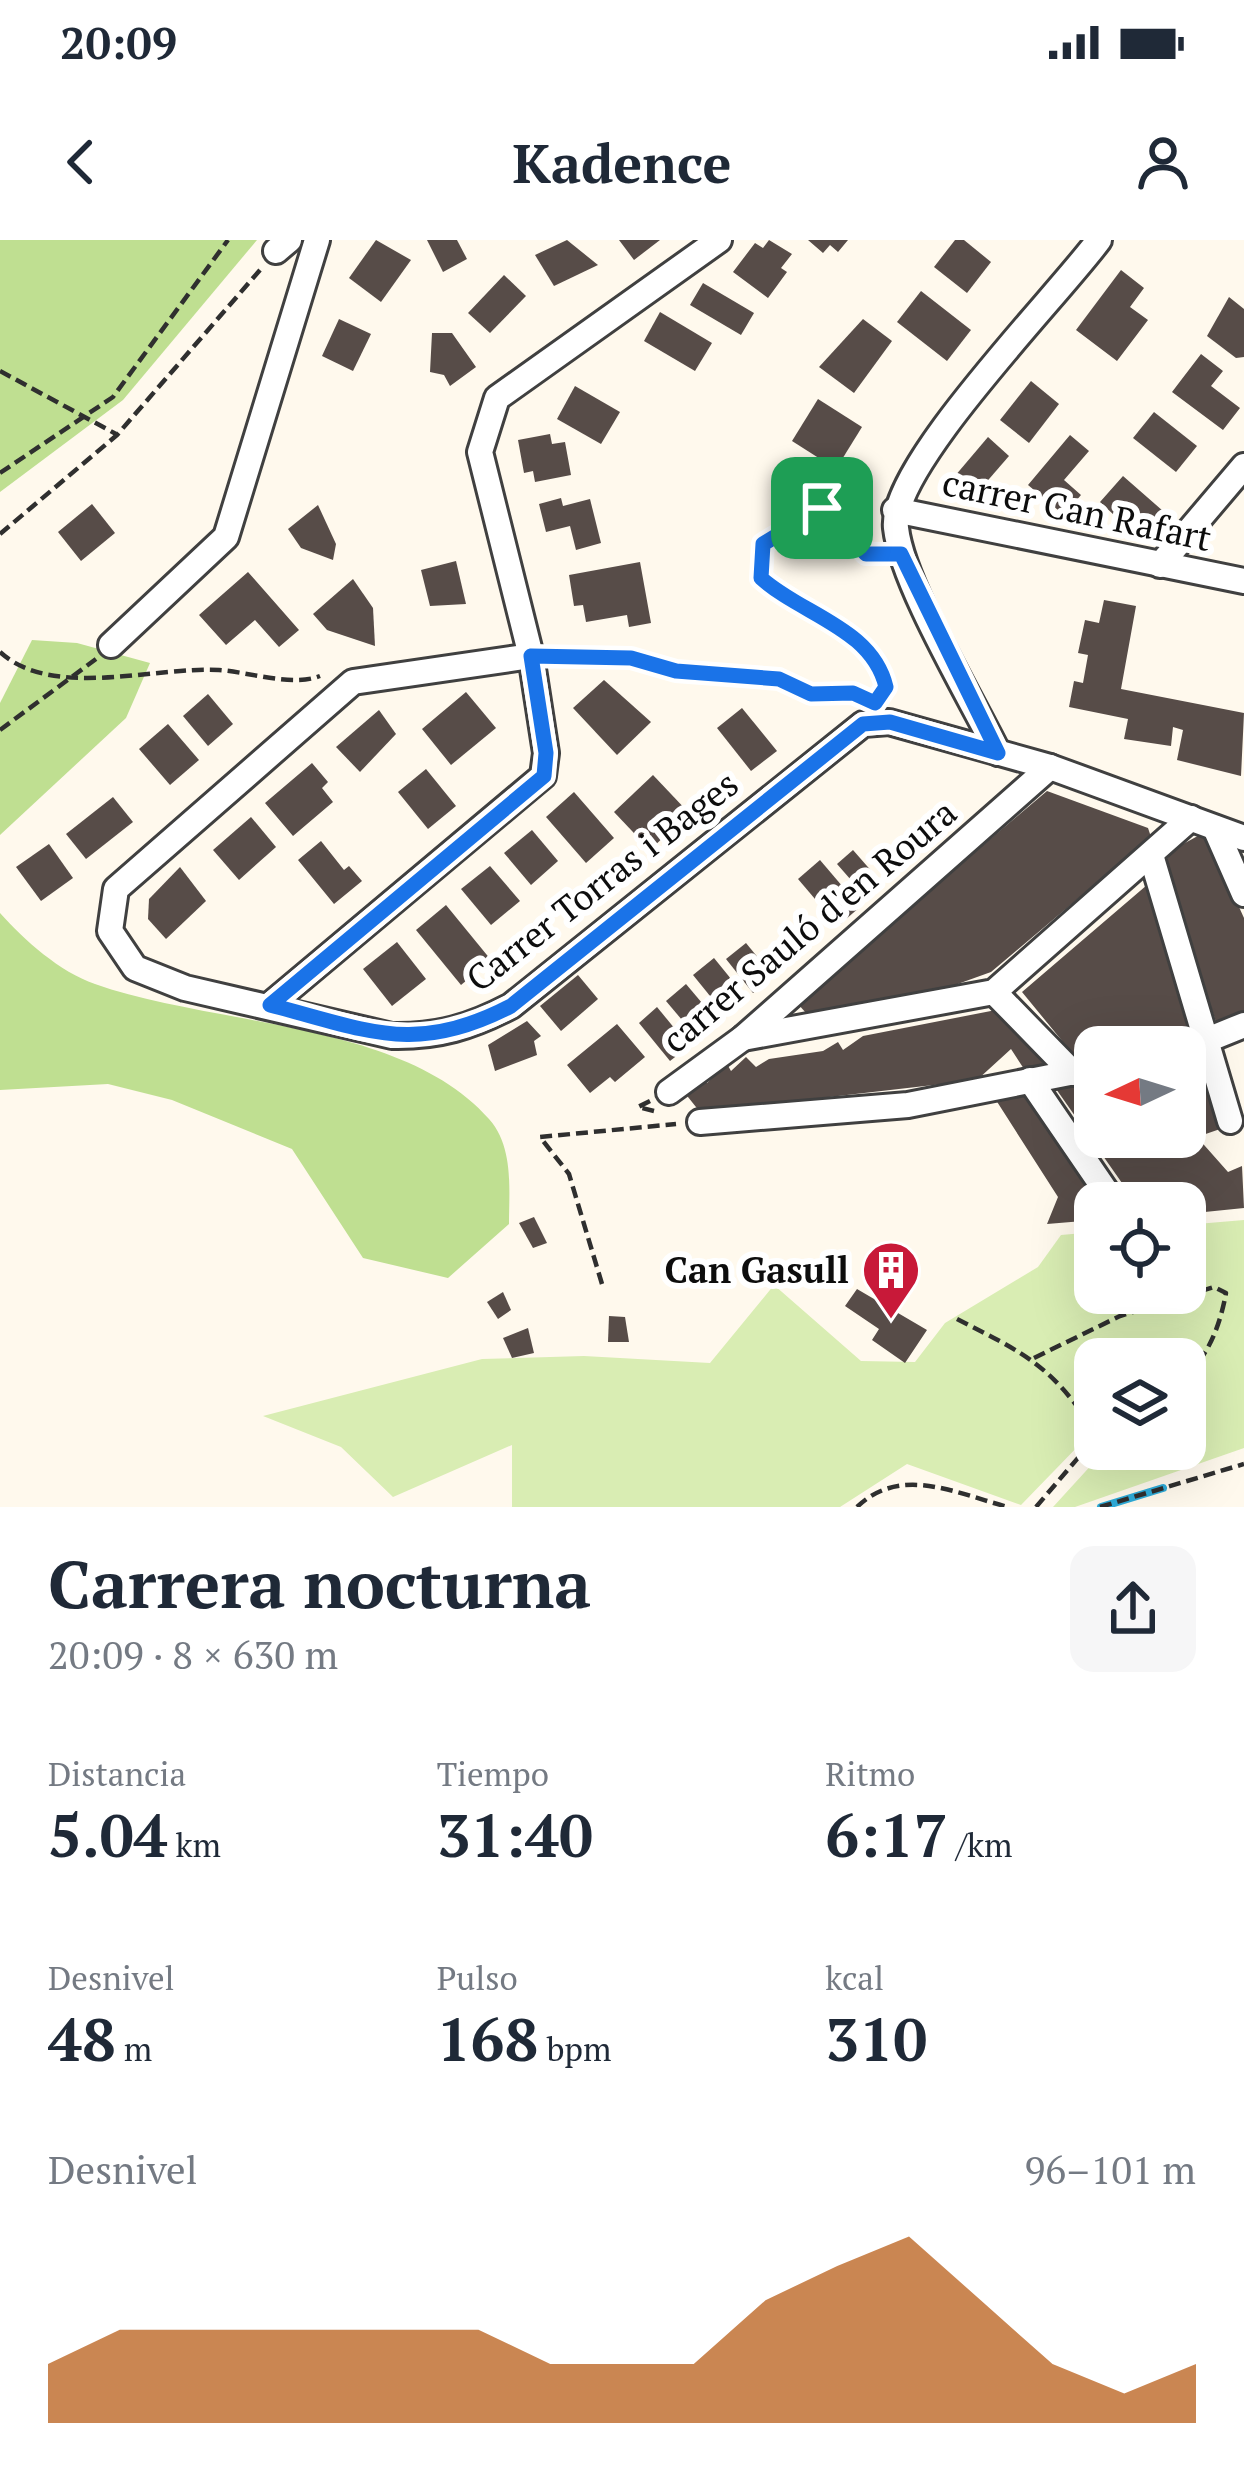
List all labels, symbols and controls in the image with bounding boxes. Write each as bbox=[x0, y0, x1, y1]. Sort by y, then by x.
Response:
text: 20:09 bbox=[60, 12, 177, 72]
text: Kadence bbox=[513, 127, 731, 198]
icon: back bbox=[48, 129, 114, 195]
icon: person bbox=[1130, 129, 1196, 195]
pin bbox=[771, 457, 873, 559]
street label: carrer Can Rafart bbox=[938, 458, 1216, 561]
icon: arrive bbox=[789, 475, 855, 541]
street label: Carrer Torras i Bages bbox=[456, 760, 747, 1001]
street label: carrer Sauló d'en Roura bbox=[652, 789, 966, 1063]
north arrow bbox=[1074, 1026, 1206, 1158]
map controls bbox=[1074, 1026, 1206, 1470]
button: locate bbox=[1074, 1182, 1206, 1314]
building icon: Can Gasull bbox=[860, 1239, 922, 1321]
place label: Can Gasull bbox=[664, 1246, 849, 1293]
button: layers bbox=[1074, 1338, 1206, 1470]
text: Carrera nocturna bbox=[48, 1539, 591, 1627]
button: share bbox=[1070, 1546, 1196, 1672]
text: 20:09 · 8 × 630 m bbox=[48, 1628, 338, 1680]
text: Distancia bbox=[48, 1752, 186, 1795]
text: Tiempo bbox=[437, 1752, 549, 1795]
text: Ritmo bbox=[825, 1752, 915, 1795]
text: 5.04 bbox=[48, 1795, 167, 1874]
text: 31:40 bbox=[437, 1795, 593, 1874]
text: 6:17 bbox=[825, 1795, 948, 1874]
text: km bbox=[167, 1823, 221, 1866]
text: /km bbox=[948, 1823, 1013, 1866]
text: Desnivel bbox=[48, 1956, 174, 1999]
text: Pulso bbox=[437, 1956, 518, 1999]
text: kcal bbox=[825, 1956, 884, 1999]
text: 48 bbox=[48, 1999, 116, 2078]
text: 168 bbox=[437, 1999, 538, 2078]
text: 310 bbox=[825, 1999, 927, 2078]
text: m bbox=[116, 2027, 152, 2070]
text: bpm bbox=[538, 2027, 612, 2070]
text: Desnivel bbox=[48, 2143, 197, 2195]
text: 96–101 m bbox=[1025, 2143, 1196, 2195]

